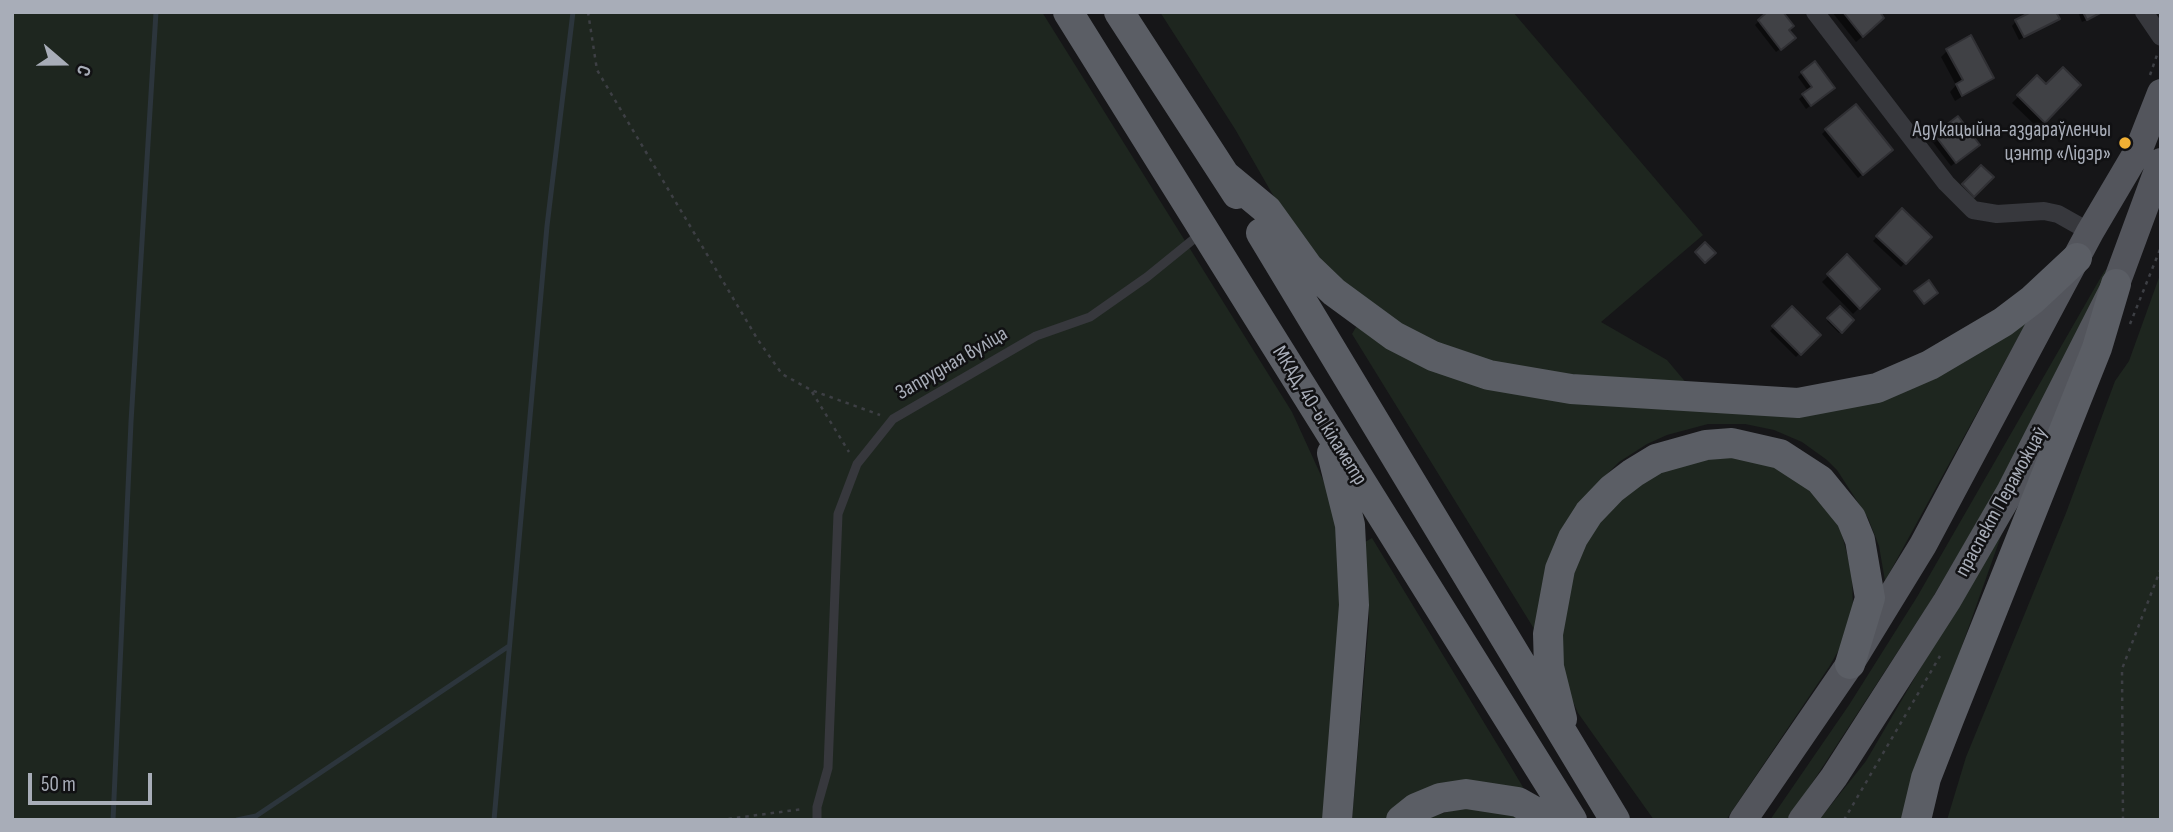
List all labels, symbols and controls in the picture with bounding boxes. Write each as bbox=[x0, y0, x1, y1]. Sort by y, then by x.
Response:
north arrow bbox=[28, 28, 98, 98]
text: С bbox=[71, 62, 96, 79]
place label: Адукацыйна-аздараўленчы цэнтр «Лідэр» bbox=[1913, 118, 2111, 168]
marker: Адукацыйна-аздараўленчы цэнтр «Лідэр» bbox=[2117, 135, 2133, 151]
street label: Запрудная вуліца bbox=[892, 322, 1012, 406]
street label: МКАД, 40-ы кіламетр bbox=[1266, 342, 1372, 490]
street label: праспект Пераможцаў bbox=[1950, 423, 2054, 581]
scale bar bbox=[32, 758, 156, 802]
text: 50 m bbox=[41, 772, 76, 797]

